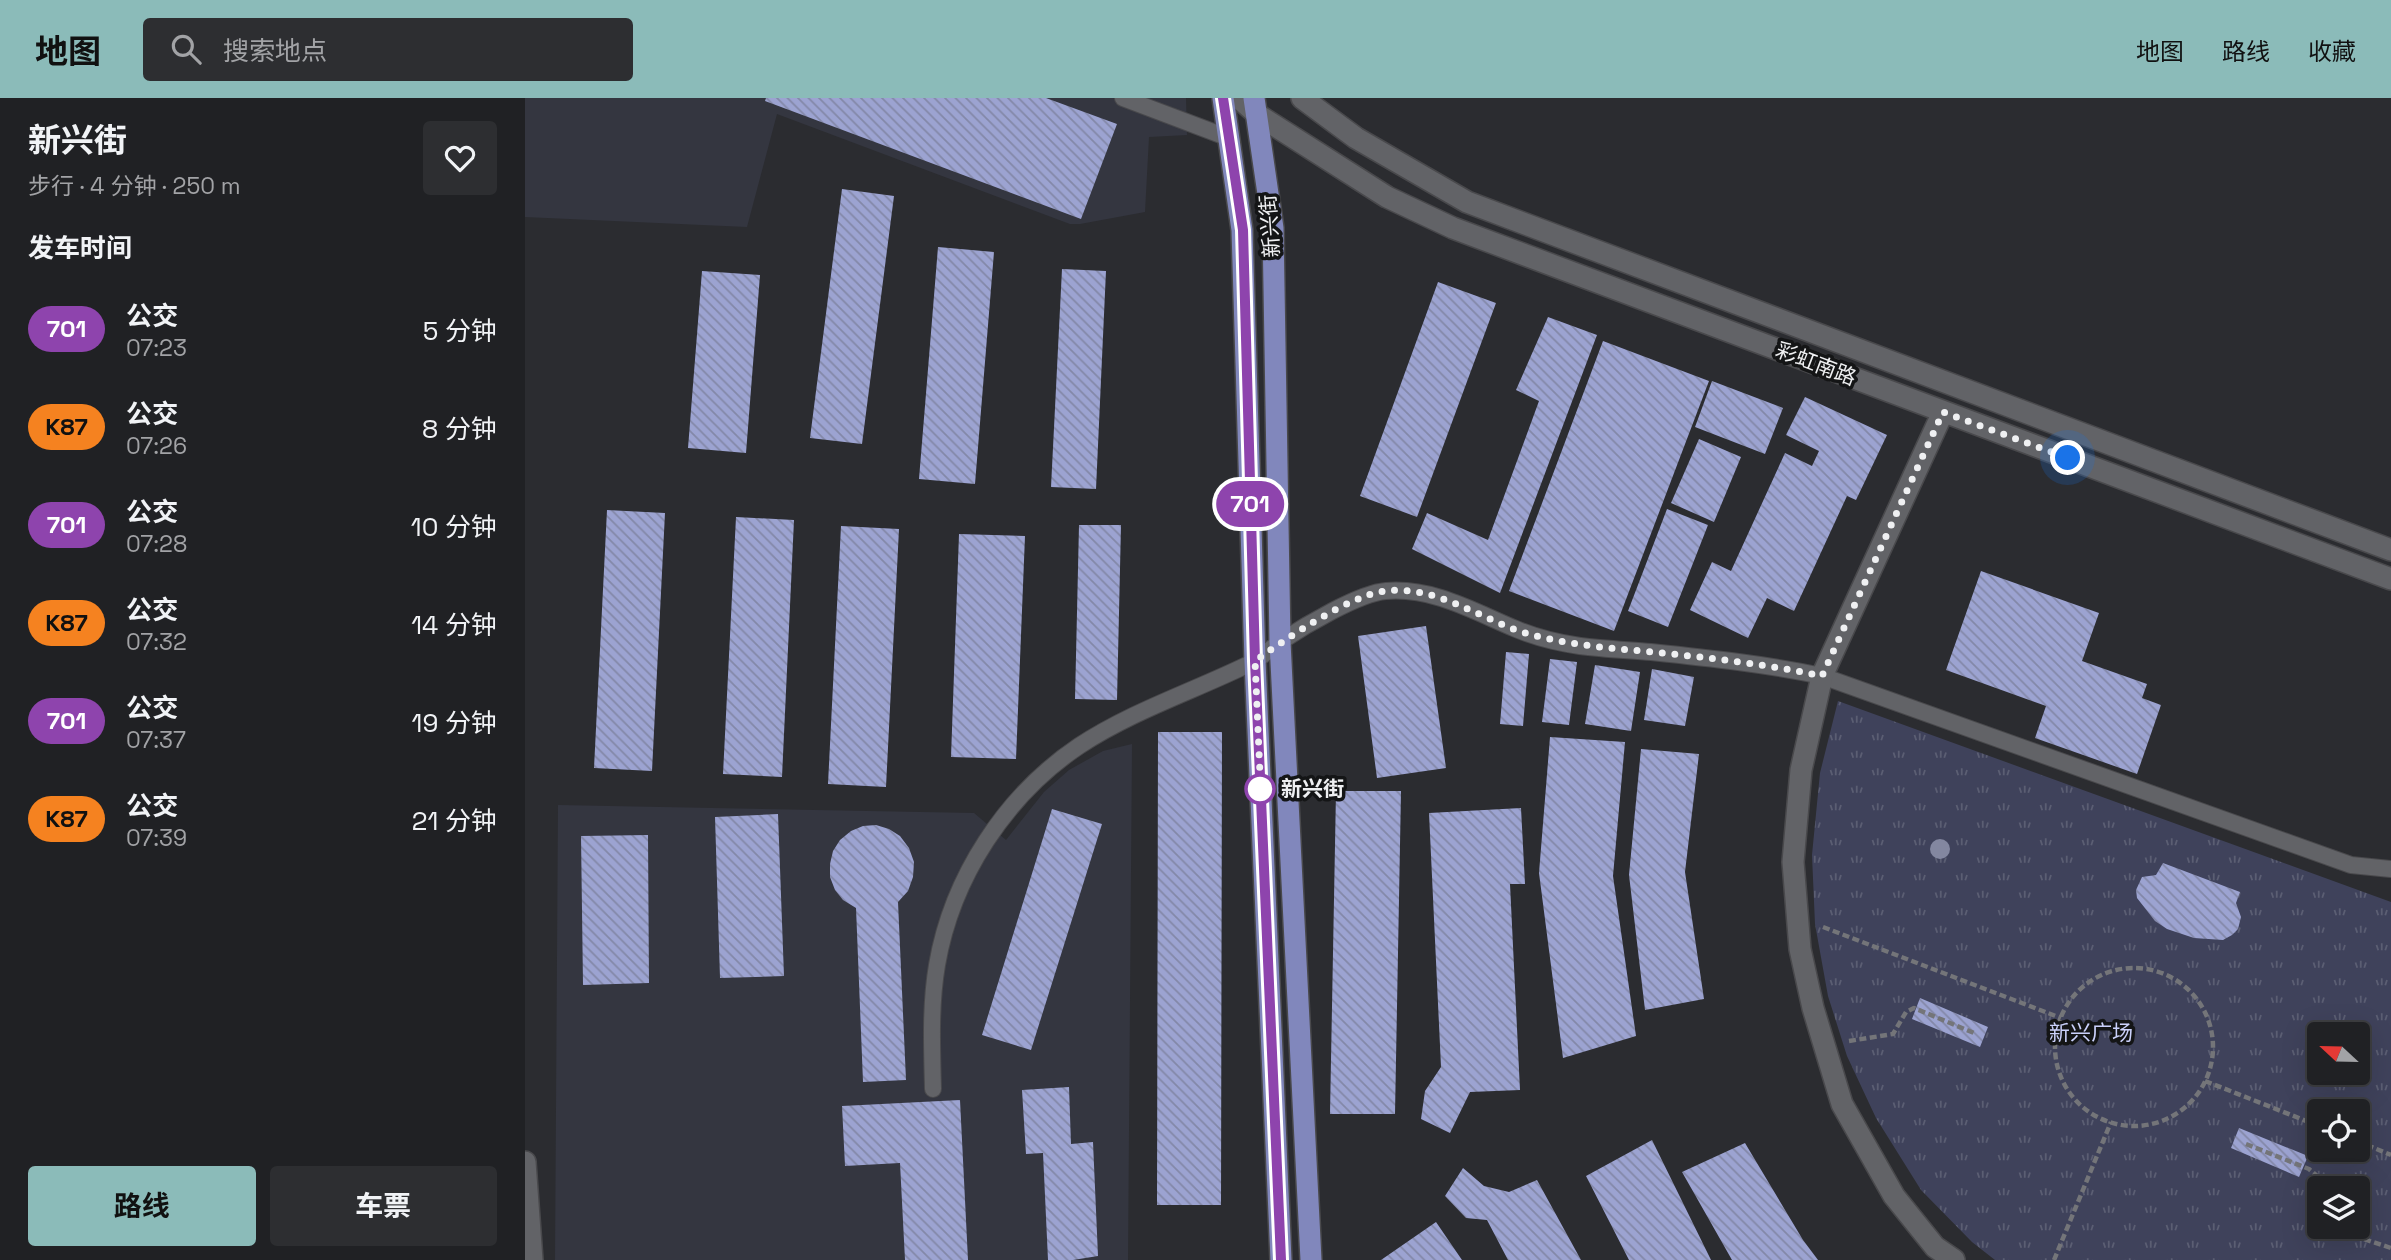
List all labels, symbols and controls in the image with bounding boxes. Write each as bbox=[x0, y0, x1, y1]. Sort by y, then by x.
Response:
search box bbox=[143, 18, 633, 81]
icon: search bbox=[167, 30, 205, 68]
text: 地图 bbox=[35, 31, 101, 73]
text: 搜索地点 bbox=[223, 34, 327, 68]
text: 地图 bbox=[2136, 36, 2184, 67]
text: 路线 bbox=[2222, 36, 2270, 67]
text: 收藏 bbox=[2308, 36, 2356, 67]
text: 新兴街 bbox=[28, 120, 127, 162]
button: heart bbox=[423, 121, 497, 195]
text: 步行 · 4 分钟 · 250 m bbox=[28, 171, 241, 201]
street label: 新兴街 bbox=[1254, 194, 1285, 258]
text: 发车时间 bbox=[28, 231, 132, 265]
text: 公交 bbox=[126, 299, 178, 333]
text: 701 bbox=[47, 313, 86, 344]
text: 5 分钟 bbox=[423, 314, 497, 348]
text: 07:23 bbox=[126, 333, 187, 363]
street label: 彩虹南路 bbox=[1772, 336, 1860, 391]
text: 公交 bbox=[126, 397, 178, 431]
text: K87 bbox=[45, 411, 88, 442]
text: 8 分钟 bbox=[422, 412, 497, 446]
text: 07:26 bbox=[126, 431, 187, 461]
your location bbox=[2050, 440, 2085, 475]
line badge: 701 bbox=[1210, 481, 1290, 527]
text: 701 bbox=[1230, 488, 1270, 519]
text: 公交 bbox=[126, 495, 178, 529]
text: 701 bbox=[47, 509, 86, 540]
text: 10 分钟 bbox=[411, 510, 497, 544]
text: 07:28 bbox=[126, 529, 187, 559]
text: 公交 bbox=[126, 593, 178, 627]
text: K87 bbox=[45, 607, 88, 638]
text: 14 分钟 bbox=[411, 608, 497, 642]
text: 07:32 bbox=[126, 627, 187, 657]
text: 公交 bbox=[126, 691, 178, 725]
text: 701 bbox=[47, 705, 86, 736]
text: 19 分钟 bbox=[412, 706, 497, 740]
text: 07:37 bbox=[126, 725, 186, 755]
marker: 新兴街 bbox=[1245, 774, 1275, 804]
place label: 新兴街 bbox=[1281, 775, 1344, 802]
text: 公交 bbox=[126, 789, 178, 823]
text: K87 bbox=[45, 803, 88, 834]
text: 21 分钟 bbox=[412, 804, 497, 838]
text: 07:39 bbox=[126, 823, 187, 853]
park label: 新兴广场 bbox=[2049, 1019, 2133, 1046]
north arrow bbox=[2307, 1022, 2369, 1085]
map controls bbox=[2307, 1022, 2370, 1239]
button: locate bbox=[2307, 1099, 2370, 1162]
button: 路线 bbox=[28, 1166, 256, 1246]
button: 车票 bbox=[270, 1166, 497, 1246]
button: layers bbox=[2307, 1176, 2370, 1239]

